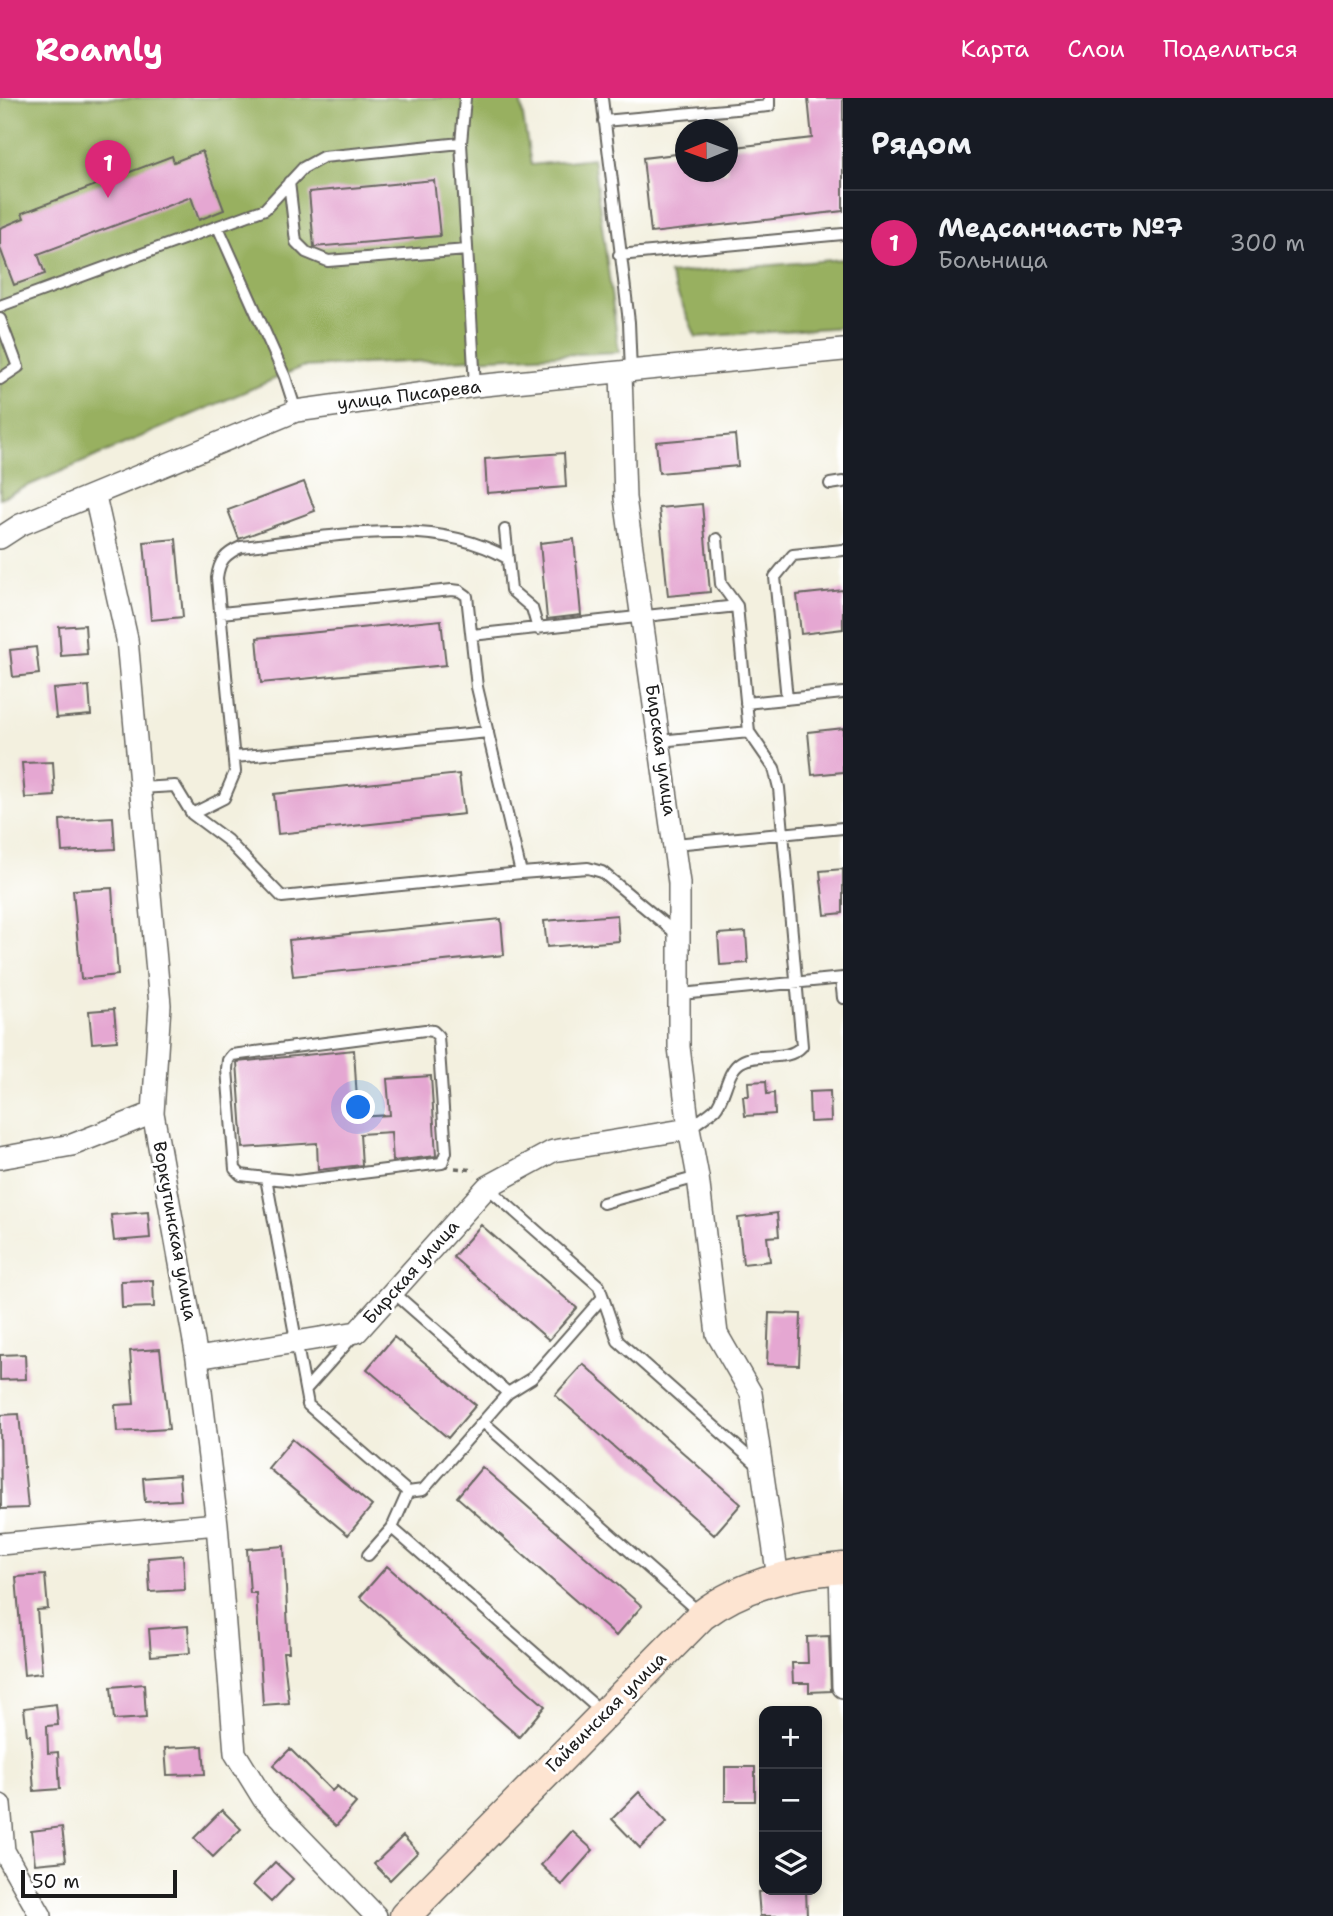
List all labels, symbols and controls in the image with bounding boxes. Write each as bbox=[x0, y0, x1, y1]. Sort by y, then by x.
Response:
text: Roamly bbox=[35, 27, 163, 72]
text: Карта bbox=[961, 33, 1029, 65]
text: Слои bbox=[1067, 33, 1125, 65]
text: Поделиться bbox=[1163, 33, 1298, 65]
north arrow bbox=[675, 119, 738, 182]
text: Рядом bbox=[871, 123, 971, 164]
pin: 1 bbox=[85, 140, 131, 198]
text: Медсанчасть №7 bbox=[938, 210, 1183, 245]
text: 1 bbox=[889, 228, 899, 258]
text: 300 m bbox=[1230, 228, 1305, 258]
text: Больница bbox=[938, 245, 1048, 275]
street label: улица Писарева bbox=[336, 374, 482, 416]
street label: Бирская улица bbox=[640, 683, 682, 817]
your location bbox=[341, 1090, 375, 1124]
street label: Воркутинская улица bbox=[147, 1139, 203, 1323]
street label: Бирская улица bbox=[358, 1215, 464, 1329]
street label: Гайвинская улица bbox=[541, 1647, 671, 1777]
map controls bbox=[759, 1706, 822, 1895]
button: + bbox=[759, 1706, 822, 1769]
button: − bbox=[759, 1769, 822, 1832]
button: layers bbox=[759, 1832, 822, 1895]
scale bar bbox=[21, 1867, 177, 1899]
text: 50 m bbox=[32, 1869, 80, 1894]

